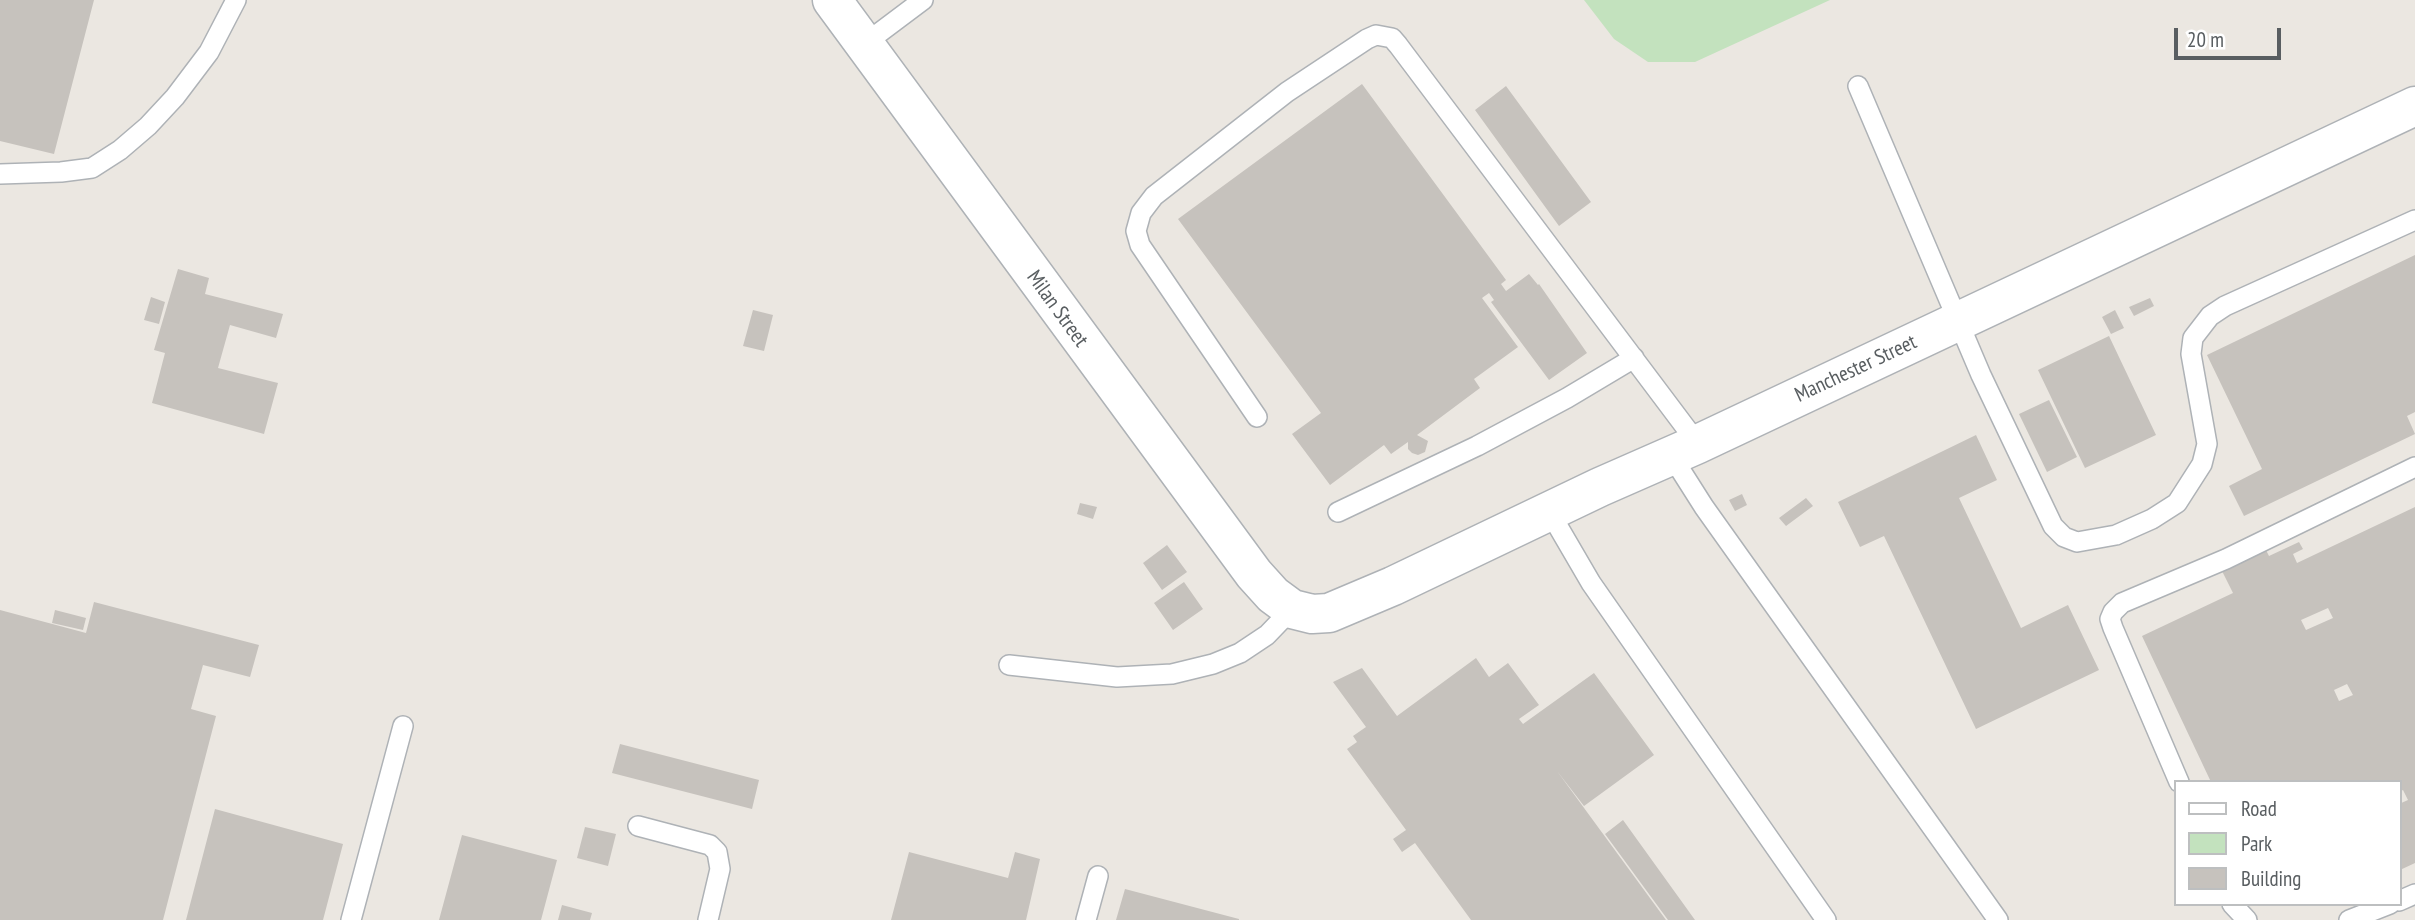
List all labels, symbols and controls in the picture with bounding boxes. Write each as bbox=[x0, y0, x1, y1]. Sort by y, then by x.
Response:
scale bar bbox=[2177, 14, 2284, 58]
text: 20 m bbox=[2187, 26, 2224, 53]
street label: Milan Street bbox=[1021, 266, 1093, 352]
street label: Manchester Street bbox=[1791, 330, 1921, 408]
legend bbox=[2174, 780, 2401, 906]
text: Road bbox=[2241, 795, 2277, 822]
text: Park bbox=[2241, 830, 2272, 857]
text: Building bbox=[2241, 865, 2301, 892]

